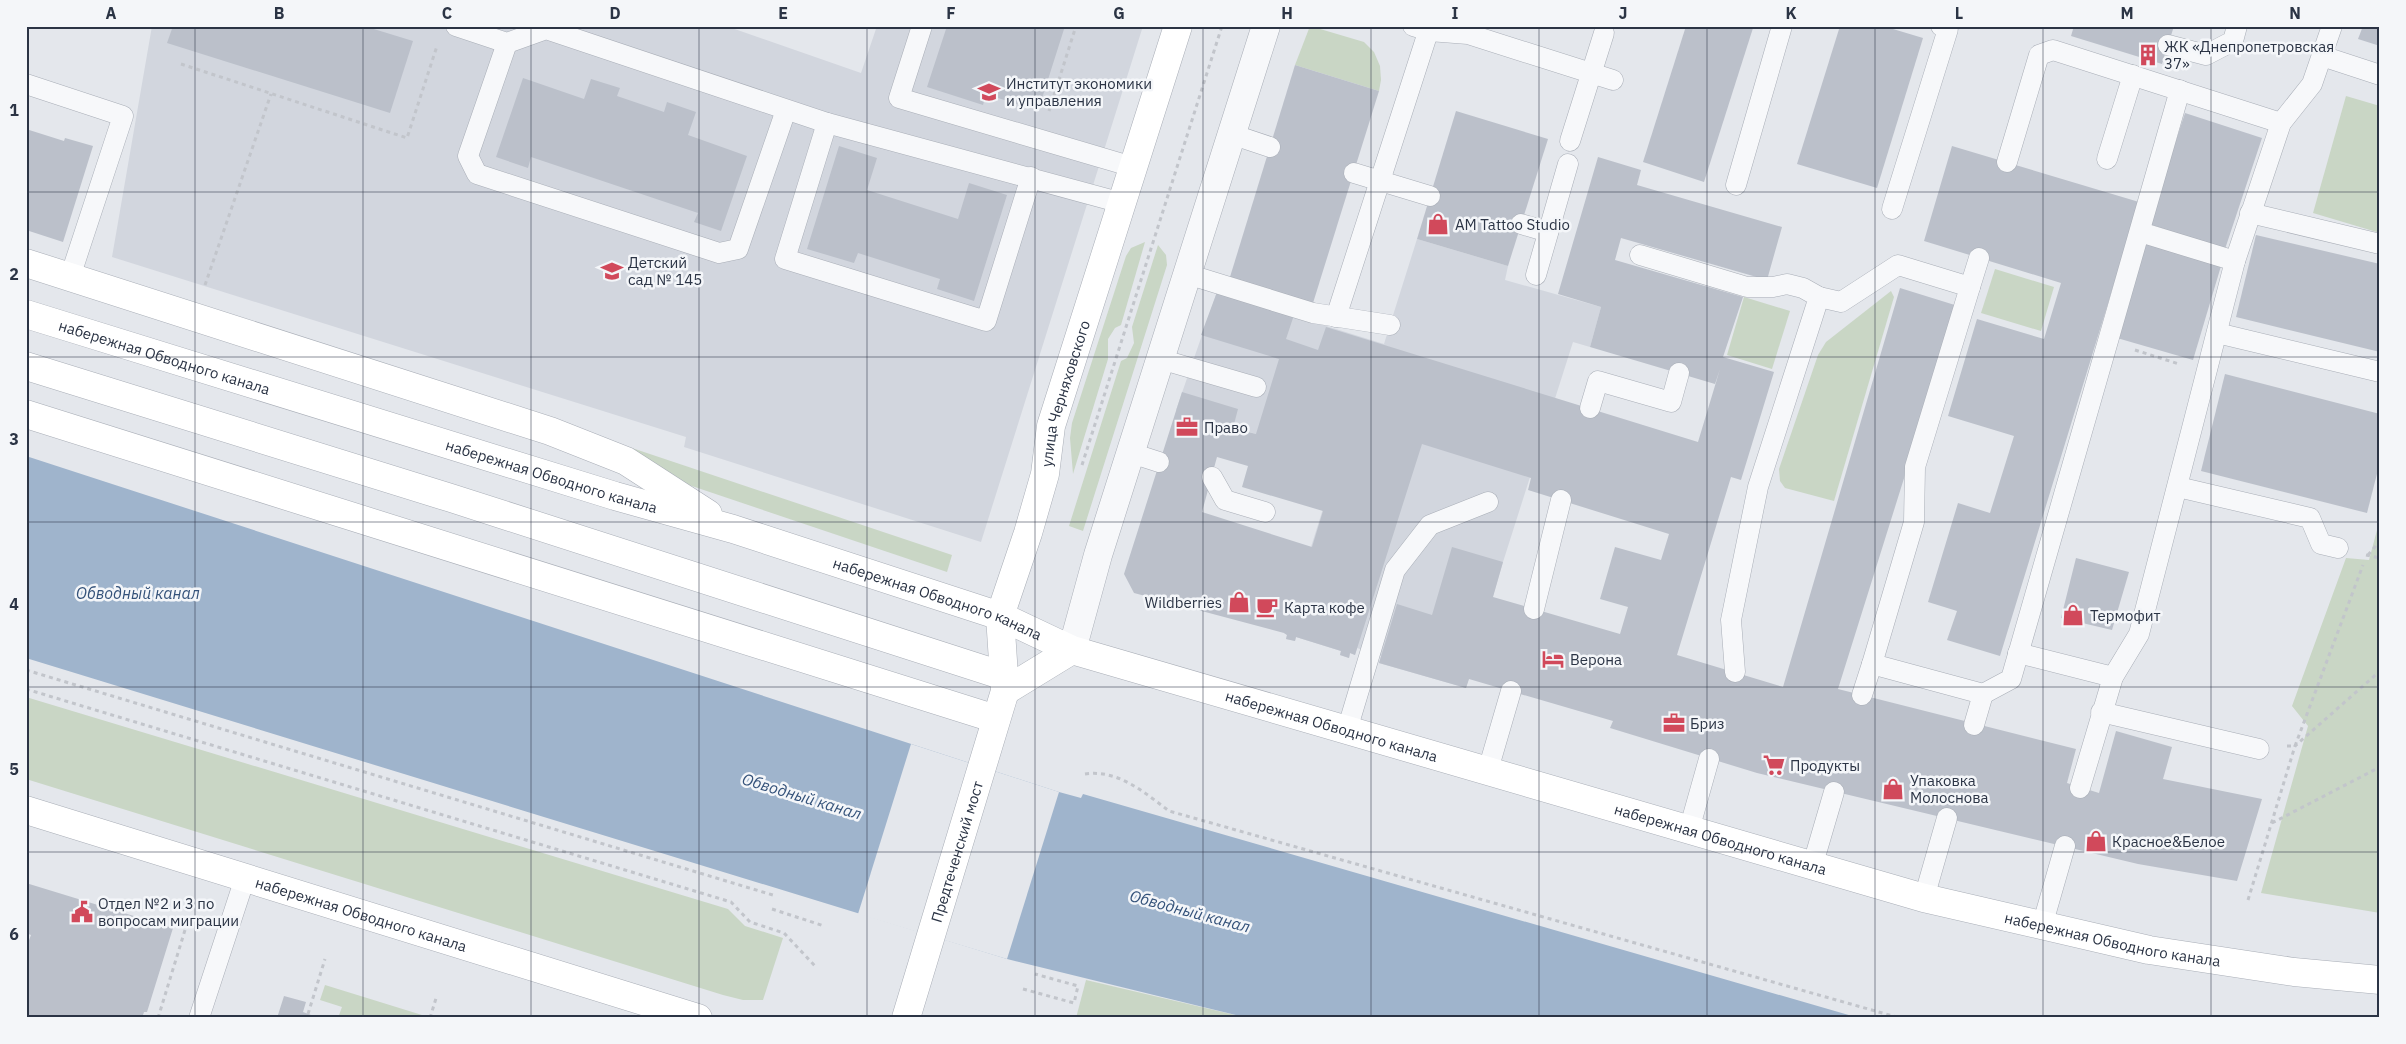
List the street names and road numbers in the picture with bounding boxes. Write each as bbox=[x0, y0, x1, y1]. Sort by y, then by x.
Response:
street label: набережная Обводного канала bbox=[57, 315, 273, 398]
street label: улица Черняховского bbox=[1036, 318, 1094, 468]
street label: набережная Обводного канала bbox=[443, 435, 660, 517]
street label: набережная Обводного канала bbox=[831, 553, 1045, 644]
street label: набережная Обводного канала bbox=[1223, 686, 1440, 766]
street label: Предтеченский мост bbox=[926, 778, 987, 924]
street label: набережная Обводного канала bbox=[1612, 799, 1829, 879]
street label: набережная Обводного канала bbox=[253, 872, 469, 955]
street label: набережная Обводного канала bbox=[2003, 907, 2222, 970]

